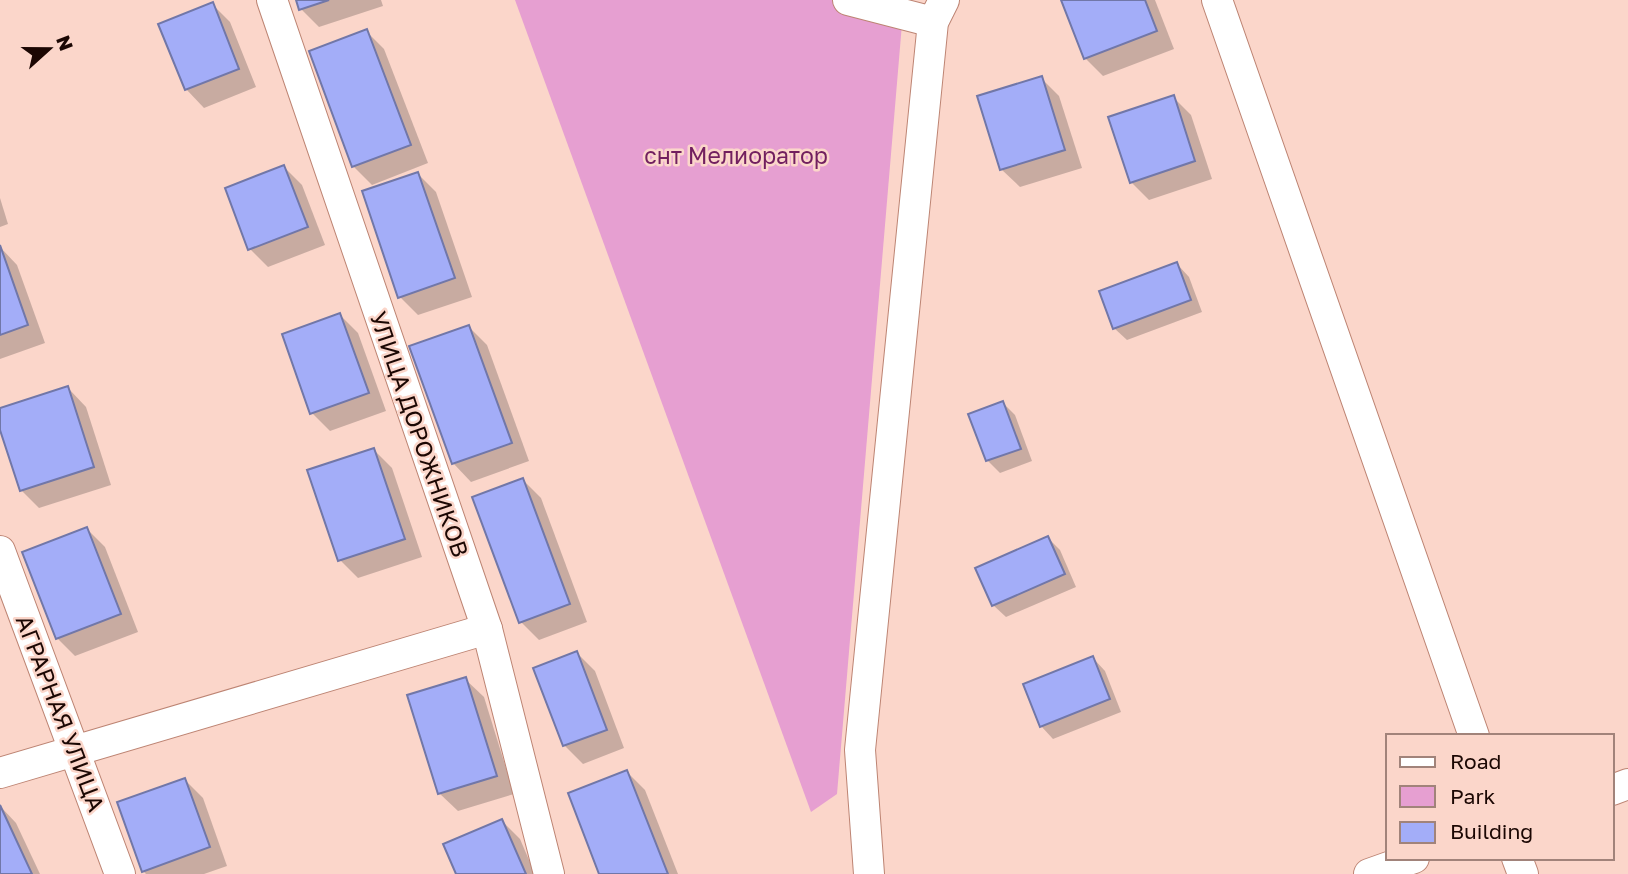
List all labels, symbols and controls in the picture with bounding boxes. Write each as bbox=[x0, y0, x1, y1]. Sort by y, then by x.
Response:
north arrow bbox=[14, 14, 84, 84]
text: N bbox=[52, 32, 79, 54]
park label: снт Мелиоратор bbox=[644, 141, 828, 169]
street label: УЛИЦА ДОРОЖНИКОВ bbox=[365, 308, 475, 560]
street label: АГРАРНАЯ УЛИЦА bbox=[11, 611, 111, 815]
legend bbox=[1386, 734, 1614, 860]
text: Road bbox=[1450, 748, 1501, 774]
text: Park bbox=[1450, 783, 1496, 809]
text: Building bbox=[1450, 818, 1533, 844]

